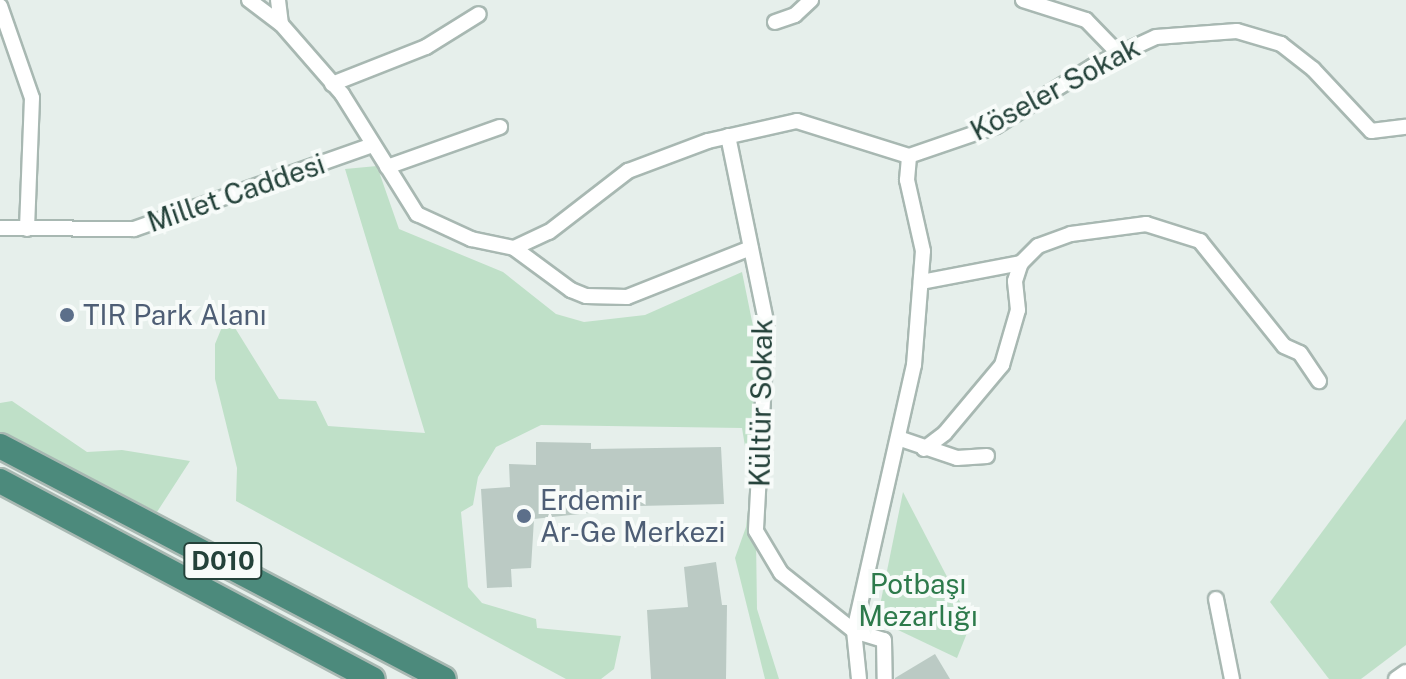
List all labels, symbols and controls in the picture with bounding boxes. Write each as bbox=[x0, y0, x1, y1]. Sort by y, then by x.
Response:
street label: Köseler Sokak bbox=[965, 30, 1145, 148]
street label: Millet Caddesi bbox=[143, 147, 329, 239]
place label: TIR Park Alanı bbox=[83, 298, 266, 332]
marker: TIR Park Alanı bbox=[58, 306, 76, 324]
street label: Kültür Sokak bbox=[743, 319, 779, 487]
place label: Erdemir Ar-Ge Merkezi bbox=[540, 483, 726, 549]
marker: Erdemir Ar-Ge Merkezi bbox=[515, 507, 533, 525]
road number: D010 bbox=[183, 539, 263, 583]
park label: Potbaşı Mezarlığı bbox=[858, 567, 978, 633]

